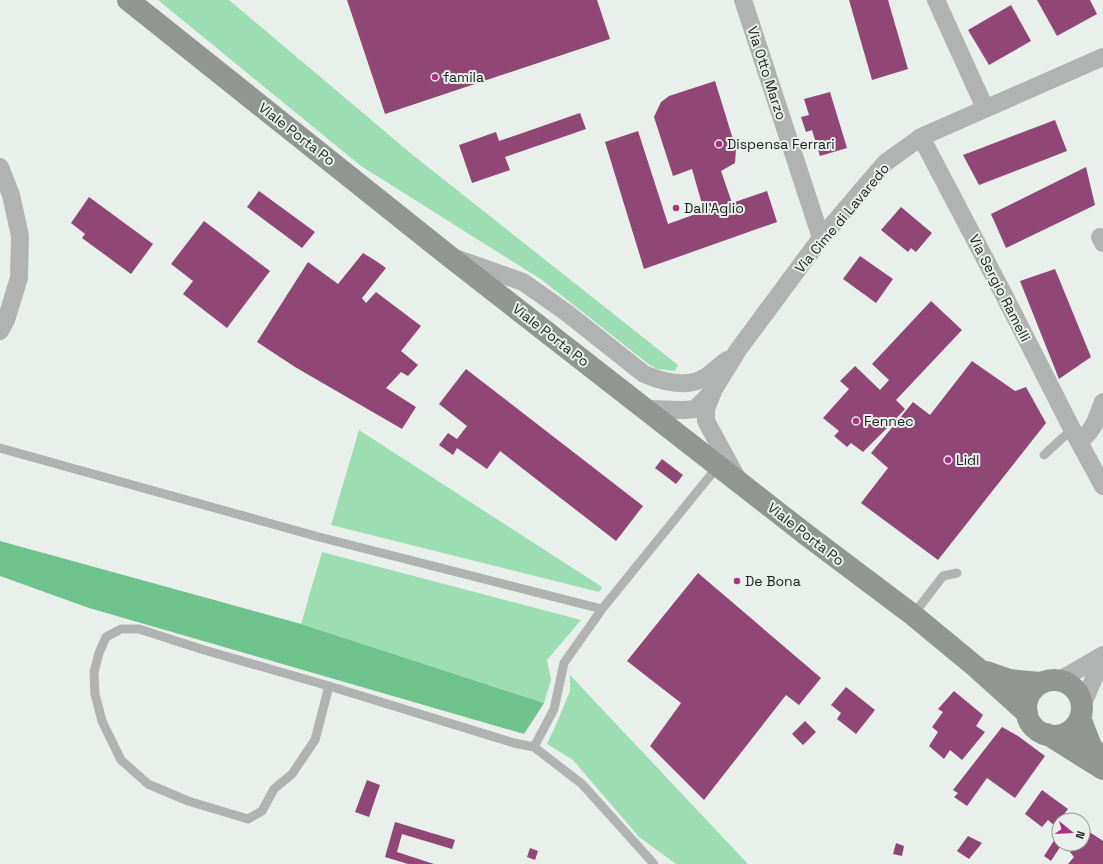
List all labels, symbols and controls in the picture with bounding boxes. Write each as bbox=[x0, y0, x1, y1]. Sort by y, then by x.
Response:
street label: Via Otto Marzo bbox=[743, 24, 791, 122]
place label: famila bbox=[443, 68, 484, 86]
marker: famila bbox=[430, 72, 440, 82]
street label: Viale Porta Po bbox=[255, 98, 339, 170]
place label: Dispensa Ferrari bbox=[727, 135, 835, 153]
marker: Dispensa Ferrari bbox=[714, 139, 724, 149]
street label: Via Cime di Lavaredo bbox=[791, 159, 893, 277]
place label: Dall'Aglio bbox=[684, 199, 744, 217]
marker: Dall'Aglio bbox=[671, 203, 681, 213]
street label: Via Sergio Ramelli bbox=[965, 231, 1035, 345]
street label: Viale Porta Po bbox=[509, 299, 593, 371]
place label: Fennec bbox=[864, 412, 914, 430]
marker: Fennec bbox=[851, 416, 861, 426]
place label: Lidl bbox=[956, 451, 980, 469]
marker: Lidl bbox=[943, 455, 953, 465]
street label: Viale Porta Po bbox=[764, 498, 848, 570]
place label: De Bona bbox=[745, 572, 801, 590]
marker: De Bona bbox=[732, 576, 742, 586]
north arrow bbox=[1051, 812, 1091, 852]
text: N bbox=[1073, 829, 1088, 841]

